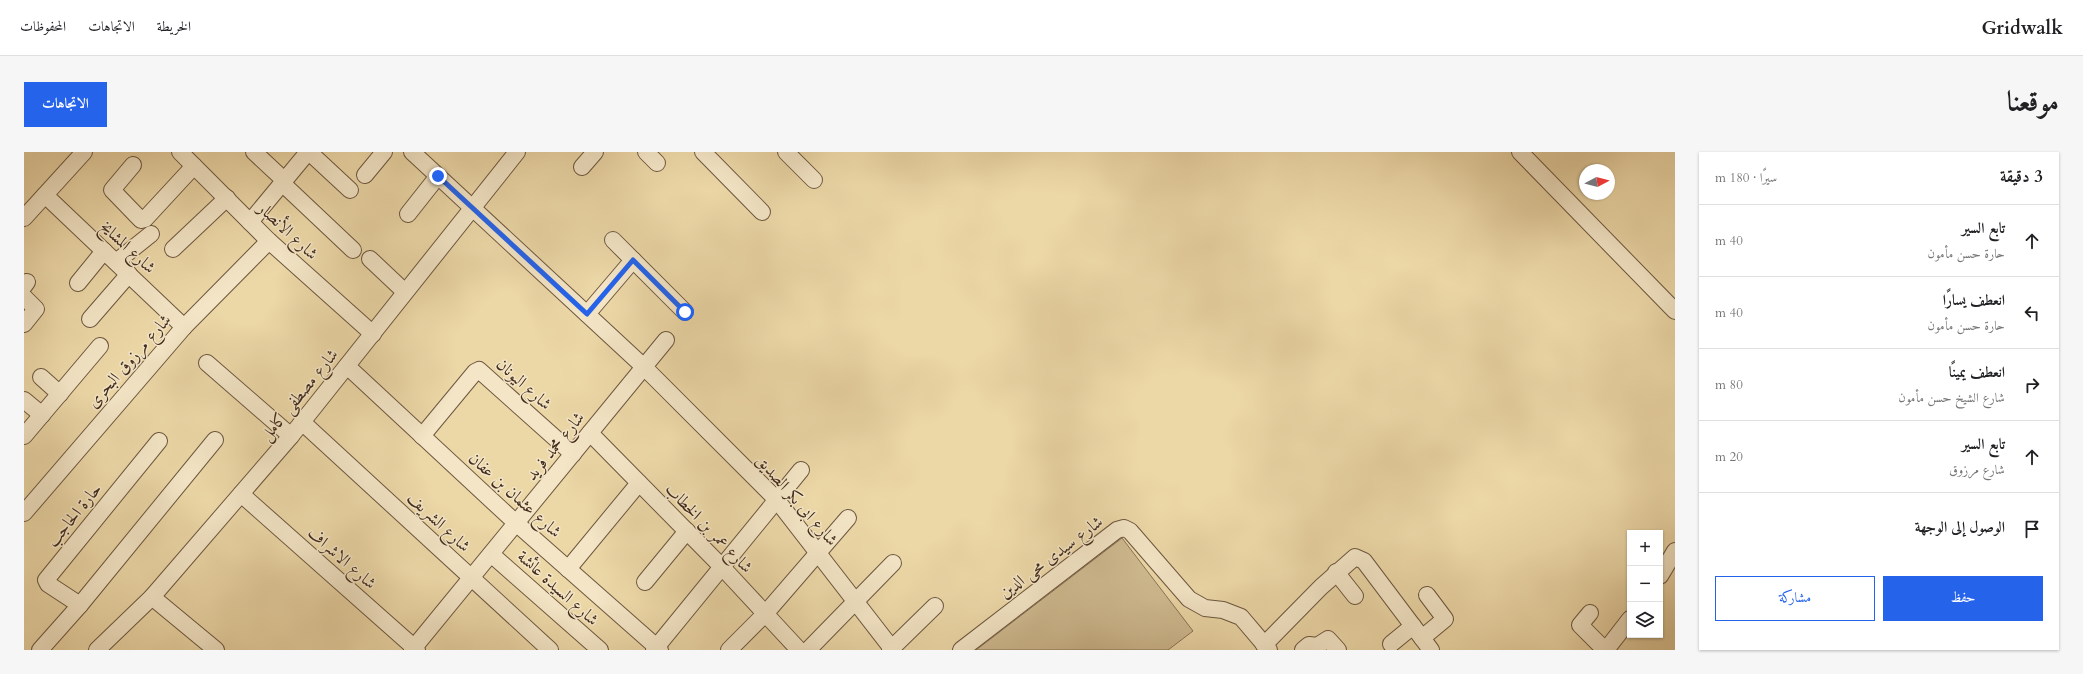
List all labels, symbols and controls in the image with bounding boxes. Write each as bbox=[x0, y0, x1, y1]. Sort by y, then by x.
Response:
text: Gridwalk bbox=[1982, 15, 2063, 41]
text: المحفوظات bbox=[20, 17, 66, 36]
text: الاتجاهات bbox=[88, 17, 135, 36]
text: الخريطة bbox=[157, 17, 191, 36]
button: الاتجاهات bbox=[24, 82, 107, 127]
text: موقعنا bbox=[2007, 83, 2059, 121]
north arrow bbox=[1579, 164, 1615, 200]
text: 3 دقيقة bbox=[2000, 165, 2043, 188]
route end bbox=[429, 167, 447, 185]
text: سيرًا · 180 m bbox=[1715, 169, 1777, 187]
street label: شارع الأنصار bbox=[250, 196, 323, 266]
street label: شارع المشايخ bbox=[93, 215, 161, 281]
text: تابع السير bbox=[1962, 218, 2005, 238]
icon: ahead bbox=[2021, 230, 2043, 252]
text: 40 m bbox=[1715, 232, 1743, 250]
text: حارة حسن مأمون bbox=[1927, 245, 2005, 263]
text: انعطف يسارًا bbox=[1943, 290, 2005, 310]
icon: left bbox=[2021, 302, 2043, 324]
route start bbox=[676, 303, 694, 321]
text: 40 m bbox=[1715, 304, 1743, 322]
street label: شارع مرزوق البحرى bbox=[82, 309, 178, 414]
text: حارة حسن مأمون bbox=[1927, 317, 2005, 335]
street label: شارع مصطفى كامل bbox=[255, 344, 345, 447]
street label: شارع اليونان bbox=[490, 353, 557, 417]
text: انعطف يمينًا bbox=[1949, 362, 2005, 382]
icon: right bbox=[2021, 374, 2043, 396]
text: 80 m bbox=[1715, 376, 1743, 394]
text: شارع الشيخ حسن مأمون bbox=[1898, 389, 2005, 407]
street label: شارع محمد فريد bbox=[520, 407, 591, 487]
text: تابع السير bbox=[1962, 434, 2005, 454]
icon: ahead bbox=[2021, 446, 2043, 468]
street label: شارع عثمان بن عفان bbox=[462, 447, 566, 544]
text: 20 m bbox=[1715, 448, 1743, 466]
street label: شارع ابى بكر الصديق bbox=[749, 449, 843, 552]
text: شارع مرزوق bbox=[1949, 461, 2005, 479]
street label: حارة الحاجب bbox=[41, 478, 107, 552]
street label: شارع عمر بن الخطاب bbox=[659, 478, 758, 580]
street label: شارع الشريف bbox=[401, 487, 476, 559]
street label: شارع سيدى محى الدين bbox=[994, 510, 1109, 605]
text: الوصول إلى الوجهة bbox=[1915, 517, 2005, 537]
icon: arrive bbox=[2021, 518, 2043, 540]
street label: شارع الاشراف bbox=[301, 522, 381, 596]
map controls bbox=[1627, 530, 1663, 638]
button: + bbox=[1627, 530, 1663, 566]
street label: شارع السيدة عائشة bbox=[511, 545, 604, 632]
button: − bbox=[1627, 566, 1663, 602]
button: مشاركة bbox=[1715, 576, 1875, 621]
button: حفظ bbox=[1883, 576, 2043, 621]
button: layers bbox=[1627, 602, 1663, 638]

